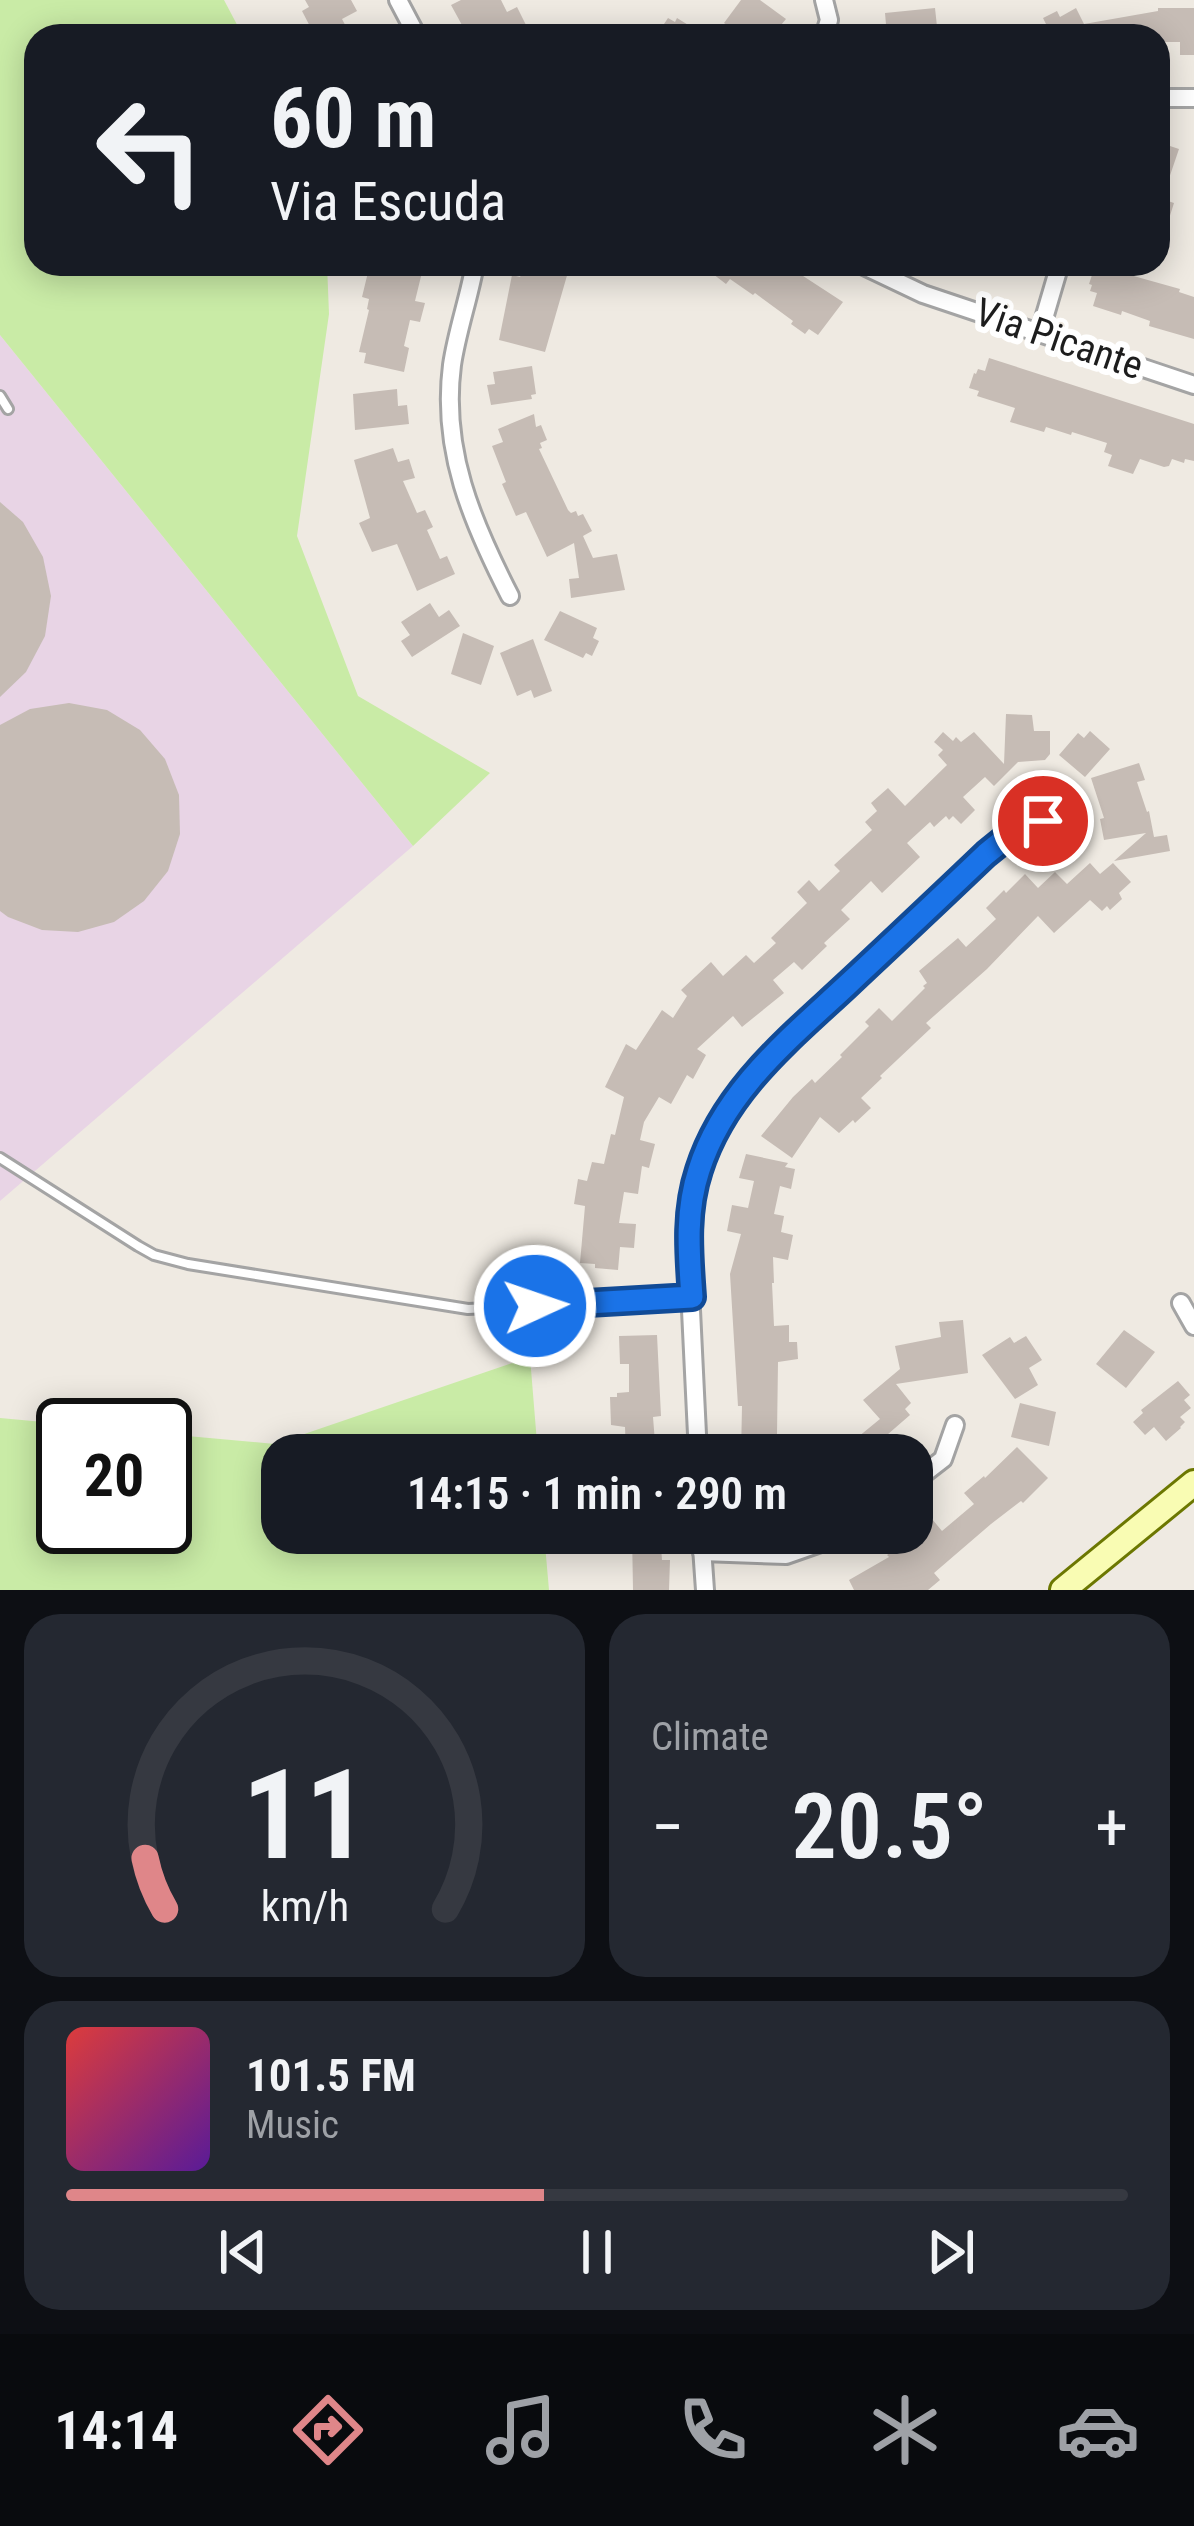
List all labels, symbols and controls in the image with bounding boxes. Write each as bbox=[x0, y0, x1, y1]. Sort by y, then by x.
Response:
text: 60 m bbox=[270, 69, 437, 168]
icon: left bbox=[72, 72, 228, 228]
text: Via Escuda bbox=[270, 170, 506, 233]
street label: Via Picante bbox=[969, 289, 1149, 389]
pin bbox=[992, 770, 1094, 872]
icon: arrive bbox=[1010, 788, 1076, 854]
position arrow bbox=[472, 1243, 598, 1369]
speed limit sign: 20 bbox=[36, 1398, 192, 1554]
text: 14:15 · 1 min · 290 m bbox=[407, 1467, 787, 1520]
text: Climate bbox=[651, 1714, 769, 1760]
text: 11 bbox=[241, 1742, 368, 1888]
text: 20.5° bbox=[792, 1775, 988, 1880]
text: − bbox=[651, 1789, 684, 1866]
text: + bbox=[1095, 1789, 1128, 1866]
text: km/h bbox=[260, 1880, 349, 1930]
text: 101.5 FM bbox=[246, 2049, 416, 2102]
text: Music bbox=[246, 2102, 339, 2148]
icon: previous bbox=[210, 2219, 276, 2285]
icon: pause bbox=[564, 2219, 630, 2285]
icon: next bbox=[918, 2219, 984, 2285]
icon: directions bbox=[286, 2388, 370, 2472]
icon: music bbox=[479, 2388, 563, 2472]
icon: phone bbox=[671, 2388, 755, 2472]
icon: climate bbox=[863, 2388, 947, 2472]
icon: car bbox=[1056, 2388, 1140, 2472]
text: 14:14 bbox=[54, 2399, 178, 2462]

